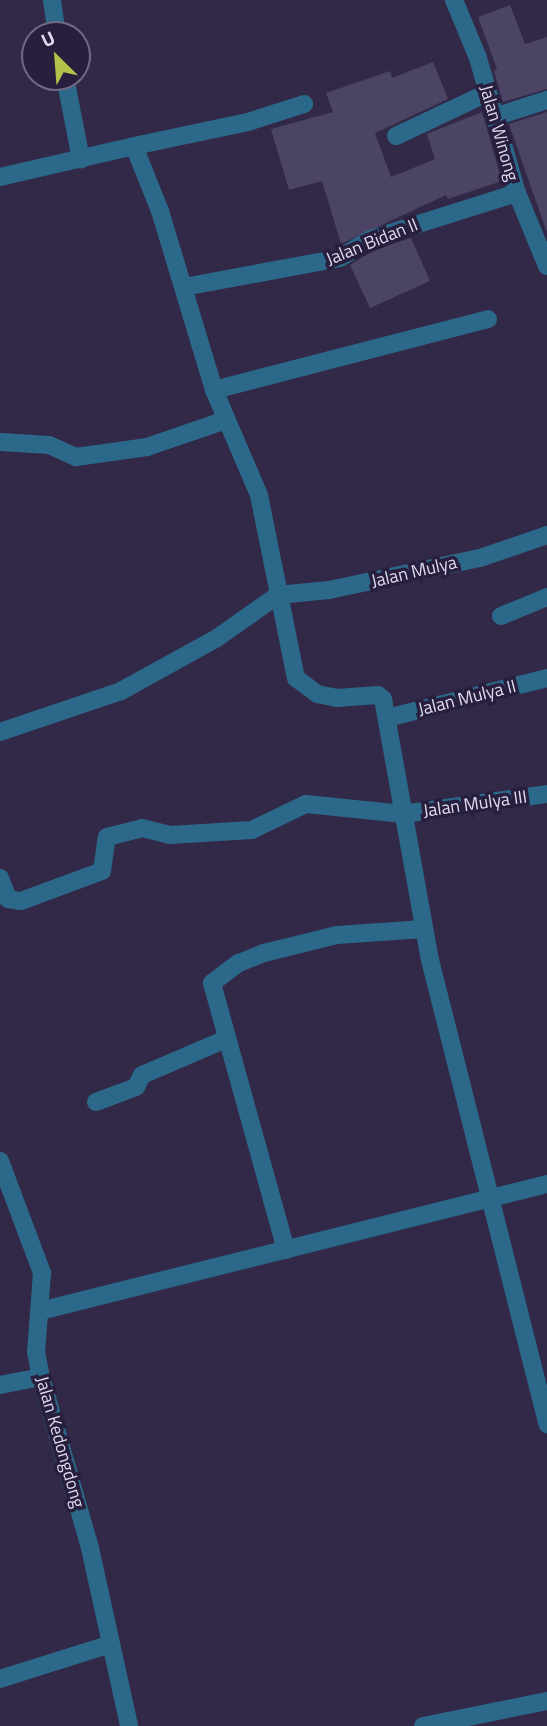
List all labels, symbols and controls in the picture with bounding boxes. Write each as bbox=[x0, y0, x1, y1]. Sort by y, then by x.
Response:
north arrow bbox=[21, 21, 91, 91]
text: U bbox=[36, 23, 60, 54]
street label: Jalan Winong bbox=[475, 82, 523, 184]
street label: Jalan Bidan II bbox=[323, 214, 421, 270]
street label: Jalan Mulya bbox=[369, 552, 459, 592]
street label: Jalan Mulya II bbox=[416, 675, 518, 721]
street label: Jalan Mulya III bbox=[422, 786, 528, 822]
street label: Jalan Kedongdong bbox=[31, 1374, 89, 1510]

